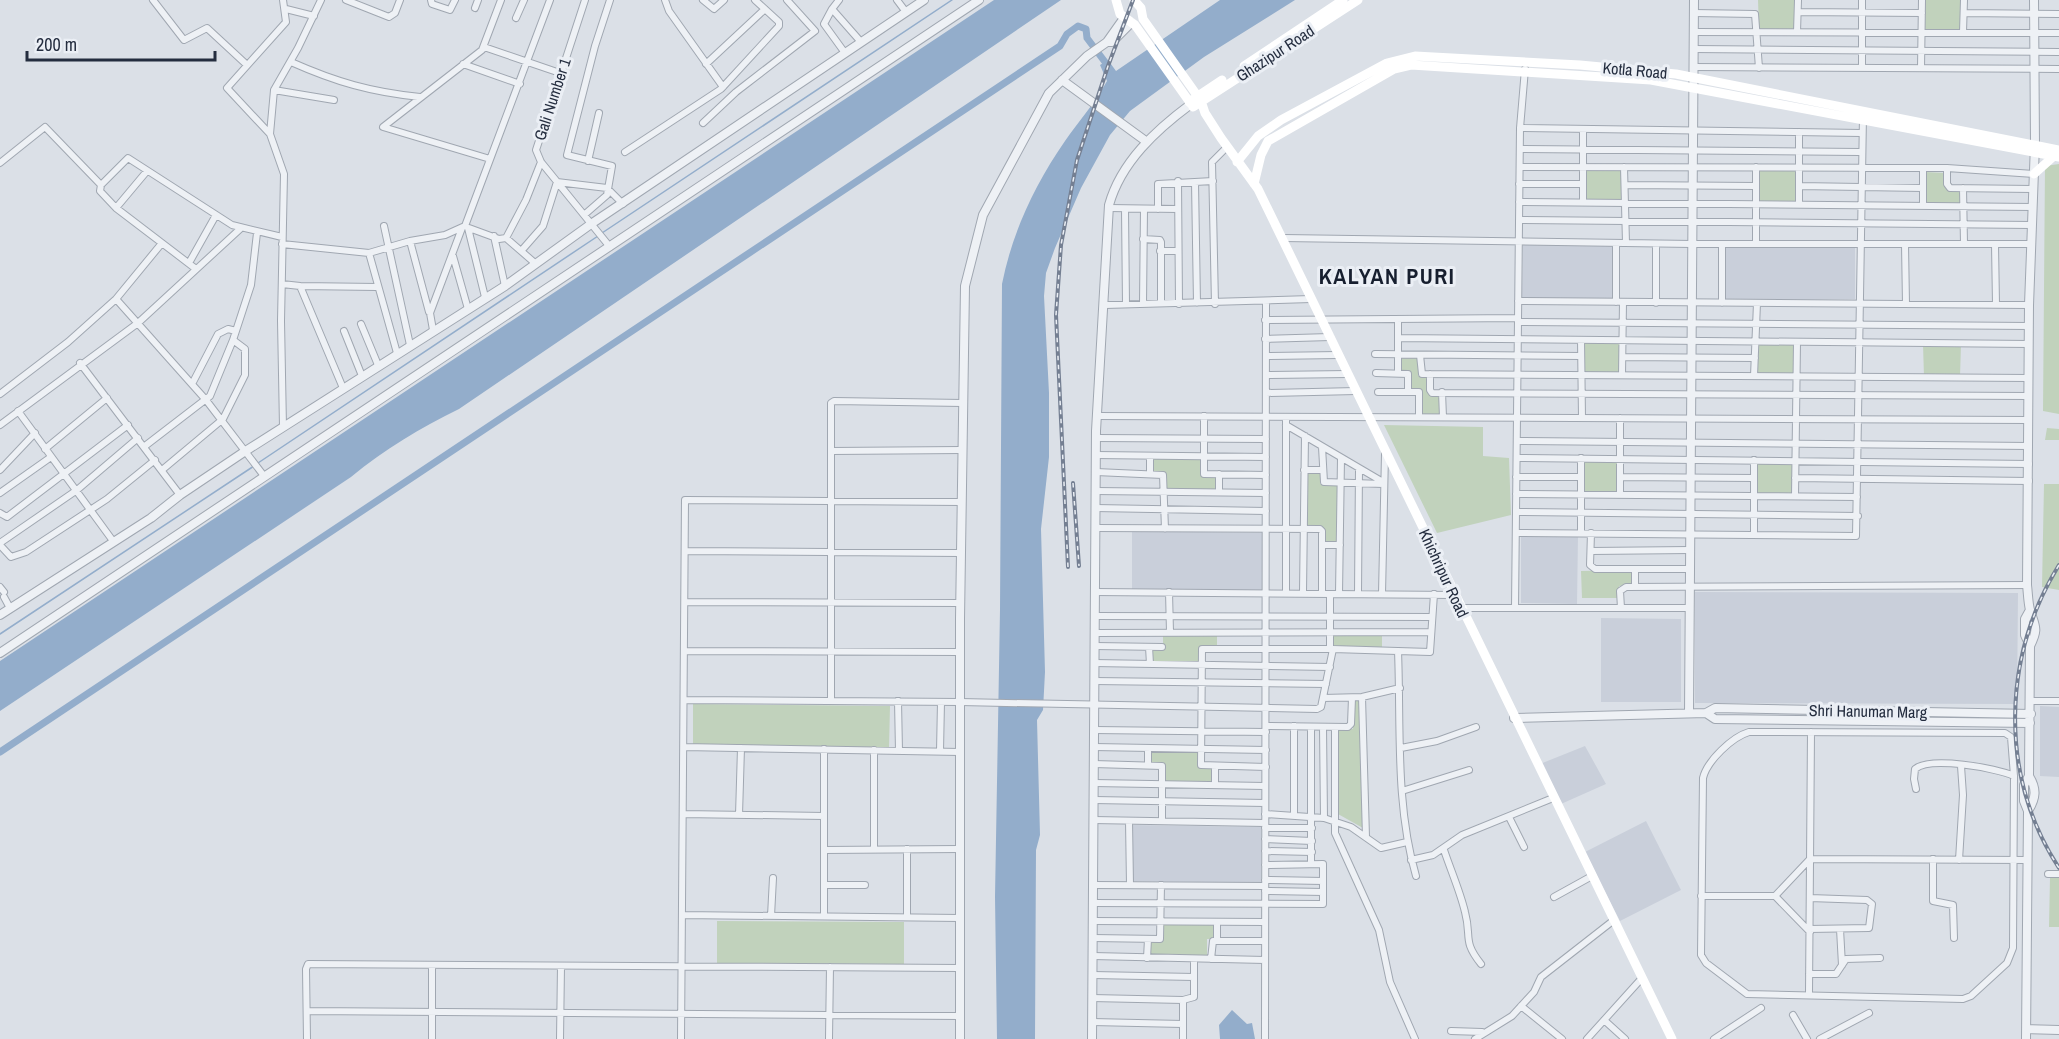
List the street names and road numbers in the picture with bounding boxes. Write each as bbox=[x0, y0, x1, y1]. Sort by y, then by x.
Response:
street label: Ghazipur Road bbox=[1232, 20, 1318, 86]
street label: Gali Number 1 bbox=[528, 54, 576, 143]
street label: Kotla Road bbox=[1602, 56, 1668, 84]
street label: Khichripur Road bbox=[1414, 525, 1474, 621]
street label: Shri Hanuman Marg bbox=[1809, 699, 1928, 723]

